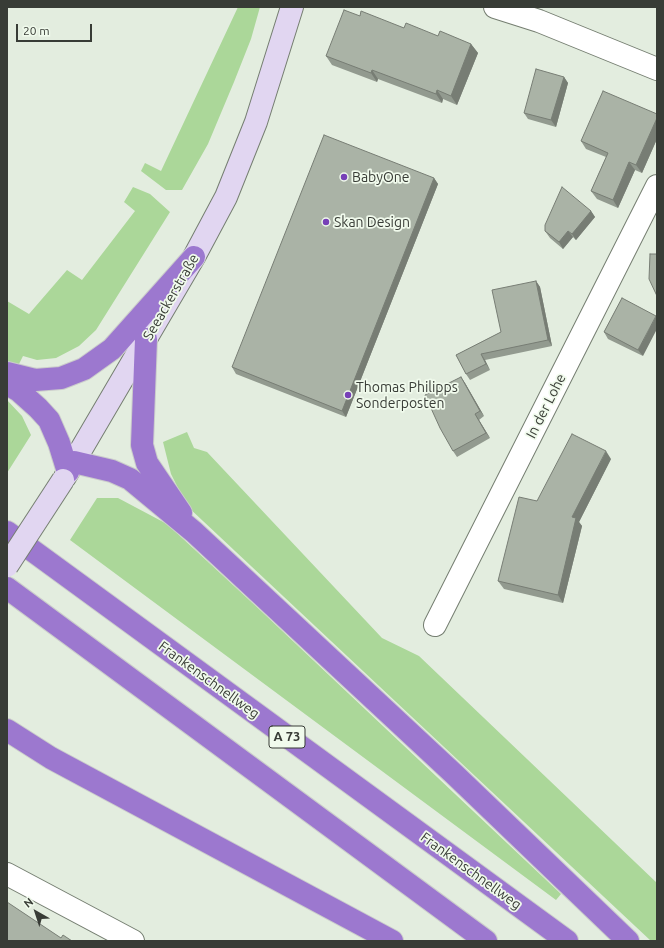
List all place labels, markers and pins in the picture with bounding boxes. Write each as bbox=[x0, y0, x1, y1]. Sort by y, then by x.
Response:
place label: BabyOne bbox=[352, 169, 410, 185]
marker: BabyOne bbox=[339, 172, 349, 182]
place label: Skan Design bbox=[334, 214, 410, 230]
marker: Skan Design bbox=[321, 217, 331, 227]
place label: Thomas Philipps Sonderposten bbox=[356, 379, 458, 412]
marker: Thomas Philipps Sonderposten bbox=[343, 390, 353, 400]

